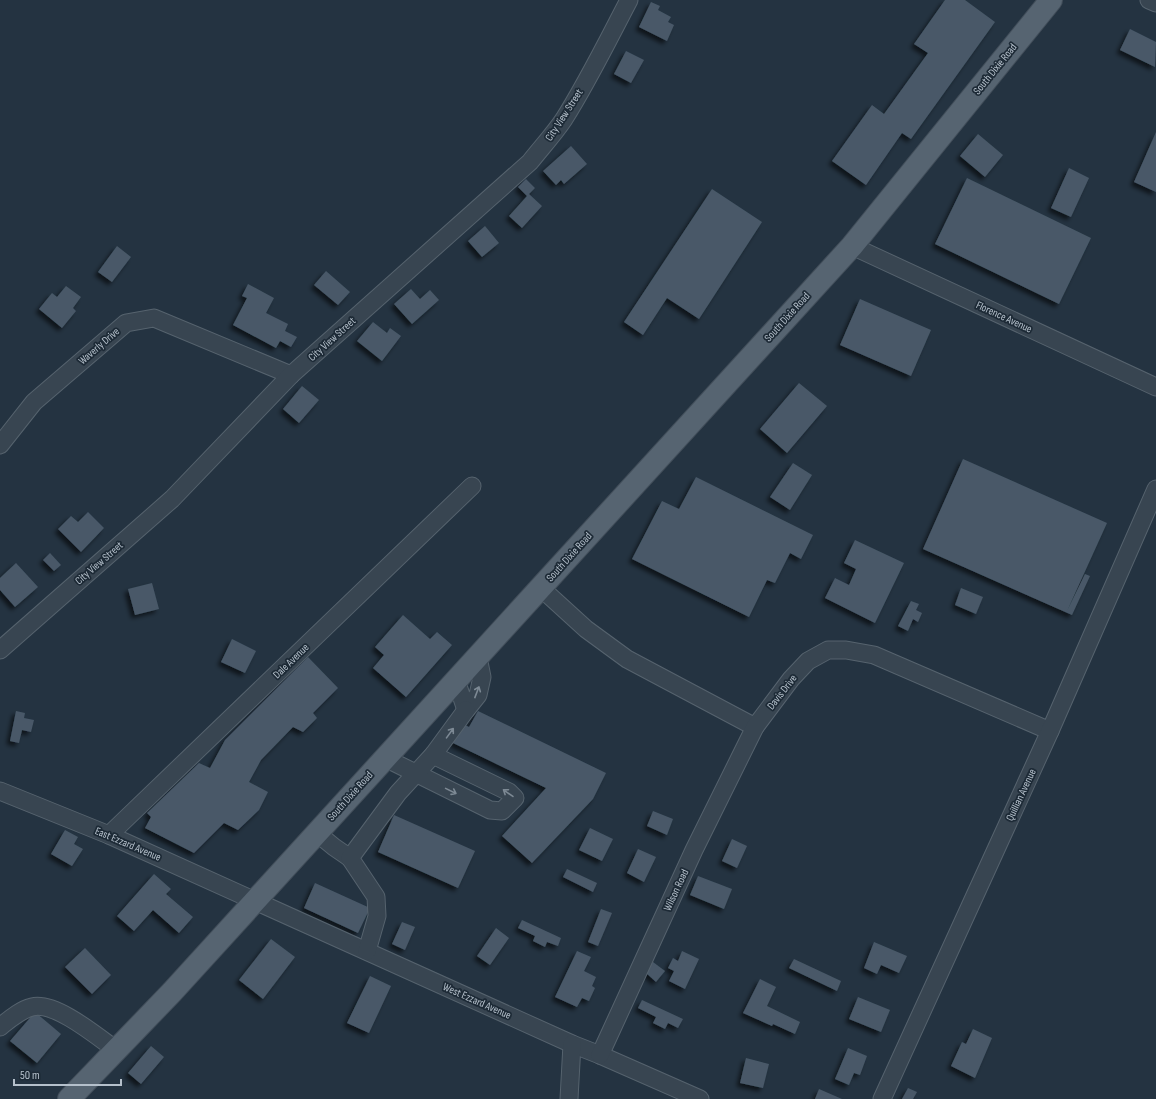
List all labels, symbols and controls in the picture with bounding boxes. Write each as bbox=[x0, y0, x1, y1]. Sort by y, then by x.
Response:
street label: South Dixie Road bbox=[970, 41, 1020, 97]
street label: City View Street bbox=[542, 86, 586, 143]
street label: South Dixie Road bbox=[761, 289, 813, 344]
street label: Florence Avenue bbox=[974, 298, 1034, 336]
street label: City View Street bbox=[306, 314, 359, 364]
street label: Waverly Drive bbox=[76, 325, 122, 367]
street label: South Dixie Road bbox=[543, 529, 595, 584]
street label: City View Street bbox=[72, 538, 126, 587]
street label: Dale Avenue bbox=[270, 641, 312, 681]
street label: Davis Drive bbox=[764, 672, 800, 712]
one-way arrow bbox=[474, 687, 482, 699]
one-way arrow bbox=[446, 727, 454, 738]
street label: Quillian Avenue bbox=[1003, 767, 1039, 823]
street label: South Dixie Road bbox=[324, 768, 376, 823]
one-way arrow bbox=[445, 788, 457, 795]
one-way arrow bbox=[503, 789, 514, 797]
street label: East Ezzard Avenue bbox=[93, 824, 163, 864]
street label: Wilson Road bbox=[661, 867, 691, 913]
street label: West Ezzard Avenue bbox=[441, 980, 513, 1022]
scale bar bbox=[14, 1061, 121, 1087]
text: 50 m bbox=[20, 1068, 40, 1083]

